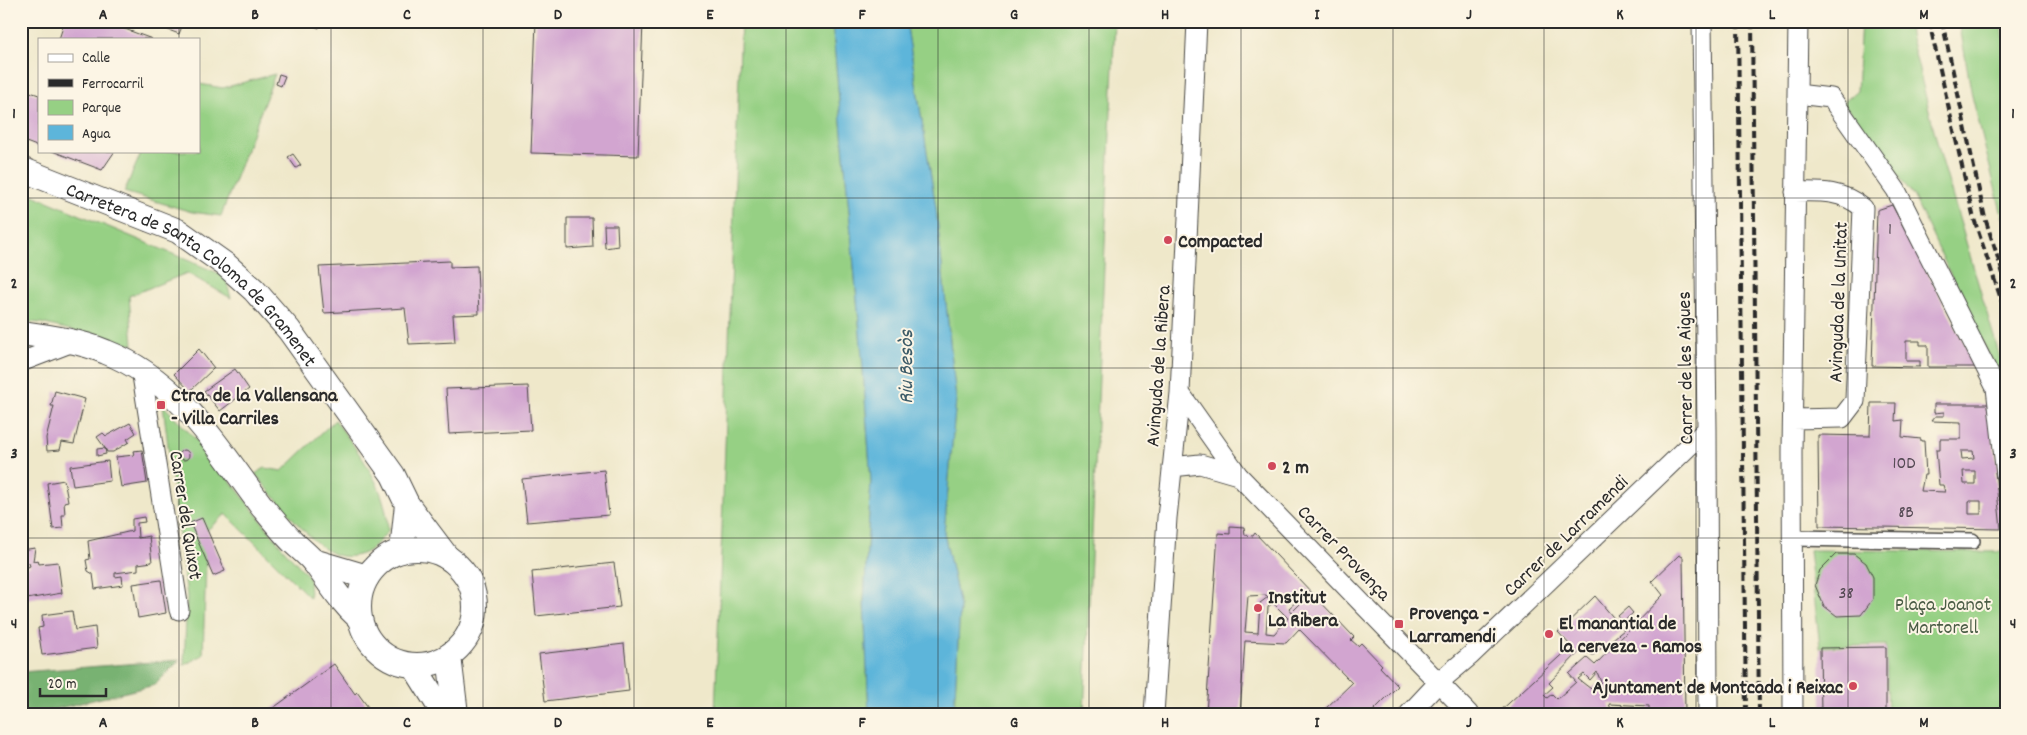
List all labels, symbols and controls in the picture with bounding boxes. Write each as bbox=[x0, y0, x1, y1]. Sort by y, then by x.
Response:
text: A bbox=[99, 4, 108, 27]
text: B bbox=[251, 4, 259, 27]
text: C bbox=[403, 4, 411, 27]
text: D bbox=[554, 4, 563, 27]
text: E bbox=[706, 4, 714, 27]
text: F bbox=[858, 4, 866, 27]
text: G bbox=[1010, 4, 1018, 27]
text: H bbox=[1161, 4, 1169, 27]
text: I bbox=[1315, 4, 1321, 27]
text: J bbox=[1466, 4, 1472, 27]
text: K bbox=[1616, 4, 1624, 27]
text: L bbox=[1769, 4, 1776, 27]
text: M bbox=[1919, 4, 1929, 27]
legend bbox=[38, 38, 200, 152]
text: Calle bbox=[82, 48, 111, 70]
text: Ferrocarril bbox=[82, 74, 144, 96]
text: Parque bbox=[82, 98, 122, 120]
text: 1 bbox=[12, 103, 16, 126]
text: 1 bbox=[2011, 103, 2015, 126]
text: Agua bbox=[82, 124, 111, 146]
street label: Carretera de Santa Coloma de Gramenet bbox=[61, 177, 322, 374]
house number: 1 bbox=[1888, 218, 1892, 243]
street label: Avinguda de la Unitat bbox=[1823, 221, 1857, 383]
place label: Compacted bbox=[1178, 229, 1263, 257]
marker: Compacted bbox=[1162, 234, 1174, 246]
text: 2 bbox=[11, 273, 18, 296]
text: 2 bbox=[2010, 273, 2017, 296]
street label: Avinguda de la Ribera bbox=[1140, 284, 1180, 448]
street label: Carrer de les Aigues bbox=[1672, 291, 1702, 445]
water label: Riu Besòs bbox=[893, 329, 923, 404]
place label: Ctra. de la Vallensana - Villa Carriles bbox=[171, 383, 338, 434]
marker: Ctra. de la Vallensana - Villa Carriles bbox=[155, 399, 167, 411]
text: 3 bbox=[10, 443, 18, 466]
text: 3 bbox=[2009, 443, 2017, 466]
street label: Carrer del Quixot bbox=[160, 449, 208, 582]
house number: 10D bbox=[1892, 452, 1916, 477]
place label: 2 m bbox=[1282, 455, 1309, 483]
marker: 2 m bbox=[1266, 460, 1278, 472]
street label: Carrer de Larramendi bbox=[1498, 470, 1636, 604]
street label: Carrer Provença bbox=[1290, 500, 1396, 609]
house number: 8B bbox=[1898, 501, 1914, 526]
house number: 38 bbox=[1838, 582, 1854, 607]
place label: Institut La Ribera bbox=[1268, 585, 1338, 636]
park label: Plaça Joanot Martorell bbox=[1895, 592, 1991, 643]
place label: Provença - Larramendi bbox=[1409, 601, 1496, 652]
marker: Institut La Ribera bbox=[1252, 602, 1264, 614]
place label: El manantial de la cerveza - Ramos bbox=[1559, 611, 1702, 662]
text: 4 bbox=[11, 613, 17, 636]
text: 4 bbox=[2010, 613, 2016, 636]
marker: Provença - Larramendi bbox=[1393, 618, 1405, 630]
marker: El manantial de la cerveza - Ramos bbox=[1543, 628, 1555, 640]
scale bar bbox=[40, 665, 106, 697]
text: 20 m bbox=[48, 674, 76, 696]
place label: Ajuntament de Montcada i Reixac bbox=[1592, 675, 1843, 703]
marker: Ajuntament de Montcada i Reixac bbox=[1847, 680, 1859, 692]
text: A bbox=[99, 712, 108, 735]
text: B bbox=[251, 712, 259, 735]
text: C bbox=[403, 712, 411, 735]
text: D bbox=[554, 712, 563, 735]
text: E bbox=[706, 712, 714, 735]
text: F bbox=[858, 712, 866, 735]
text: G bbox=[1010, 712, 1018, 735]
text: H bbox=[1161, 712, 1169, 735]
text: I bbox=[1315, 712, 1321, 735]
text: J bbox=[1466, 712, 1472, 735]
text: K bbox=[1616, 712, 1624, 735]
text: L bbox=[1769, 712, 1776, 735]
text: M bbox=[1919, 712, 1929, 735]

